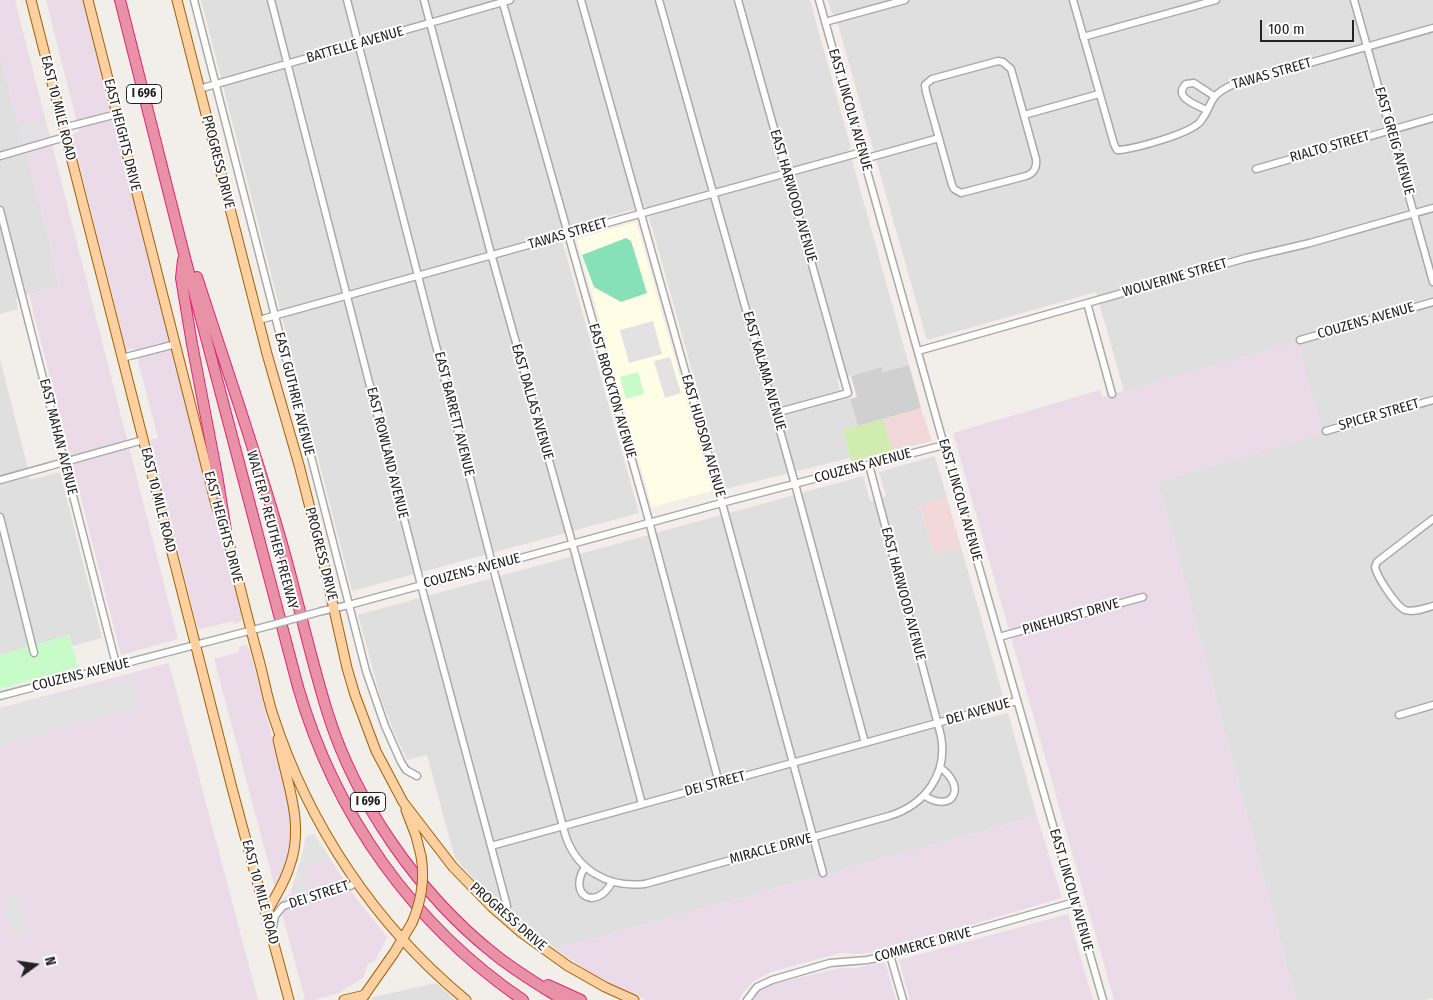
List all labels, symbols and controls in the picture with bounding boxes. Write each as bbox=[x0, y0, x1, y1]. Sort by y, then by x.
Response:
scale bar bbox=[1263, 10, 1357, 42]
text: 100 m bbox=[1268, 20, 1305, 38]
street label: BATTELLE AVENUE bbox=[305, 23, 405, 67]
street label: EAST LINCOLN AVENUE bbox=[824, 47, 876, 173]
street label: EAST 10 MILE ROAD bbox=[37, 54, 79, 162]
street label: TAWAS STREET bbox=[1230, 55, 1314, 93]
street label: EAST HEIGHTS DRIVE bbox=[100, 77, 144, 193]
road number: I 696 bbox=[126, 85, 162, 104]
street label: EAST GREIG AVENUE bbox=[1371, 85, 1417, 197]
street label: PROGRESS DRIVE bbox=[198, 113, 238, 211]
street label: EAST HARWOOD AVENUE bbox=[766, 128, 820, 264]
street label: RIALTO STREET bbox=[1288, 128, 1372, 166]
street label: TAWAS STREET bbox=[526, 215, 610, 253]
street label: WOLVERINE STREET bbox=[1121, 255, 1229, 301]
street label: COUZENS AVENUE bbox=[1316, 299, 1416, 343]
street label: EAST KALAMA AVENUE bbox=[739, 309, 789, 433]
street label: EAST BROCKTON AVENUE bbox=[585, 322, 639, 460]
street label: EAST GUTHRIE AVENUE bbox=[271, 330, 317, 458]
street label: EAST DALLAS AVENUE bbox=[507, 342, 557, 462]
street label: EAST BARRETT AVENUE bbox=[430, 350, 478, 478]
street label: EAST HUDSON AVENUE bbox=[677, 373, 729, 499]
street label: EAST MAHAN AVENUE bbox=[35, 377, 81, 497]
street label: EAST ROWLAND AVENUE bbox=[363, 386, 411, 520]
street label: SPICER STREET bbox=[1337, 396, 1421, 434]
street label: EAST LINCOLN AVENUE bbox=[934, 437, 986, 563]
street label: COUZENS AVENUE bbox=[813, 445, 913, 487]
street label: EAST 10 MILE ROAD bbox=[137, 446, 179, 554]
street label: WALTER P REUTHER FREEWAY bbox=[243, 449, 301, 611]
street label: EAST HEIGHTS DRIVE bbox=[200, 469, 246, 585]
street label: PROGRESS DRIVE bbox=[301, 505, 341, 603]
street label: EAST HARWOOD AVENUE bbox=[877, 525, 929, 663]
street label: COUZENS AVENUE bbox=[422, 550, 522, 592]
street label: PINEHURST DRIVE bbox=[1021, 595, 1121, 639]
street label: COUZENS AVENUE bbox=[31, 655, 131, 695]
street label: DEI AVENUE bbox=[944, 695, 1012, 729]
street label: DEI STREET bbox=[683, 768, 747, 800]
road number: I 696 bbox=[350, 792, 386, 812]
street label: EAST LINCOLN AVENUE bbox=[1045, 827, 1097, 953]
street label: MIRACLE DRIVE bbox=[728, 830, 814, 868]
street label: EAST 10 MILE ROAD bbox=[238, 838, 282, 946]
street label: DEI STREET bbox=[287, 877, 351, 913]
street label: PROGRESS DRIVE bbox=[466, 879, 550, 955]
street label: COMMERCE DRIVE bbox=[873, 924, 973, 966]
north arrow bbox=[10, 940, 60, 990]
text: N bbox=[41, 955, 59, 967]

